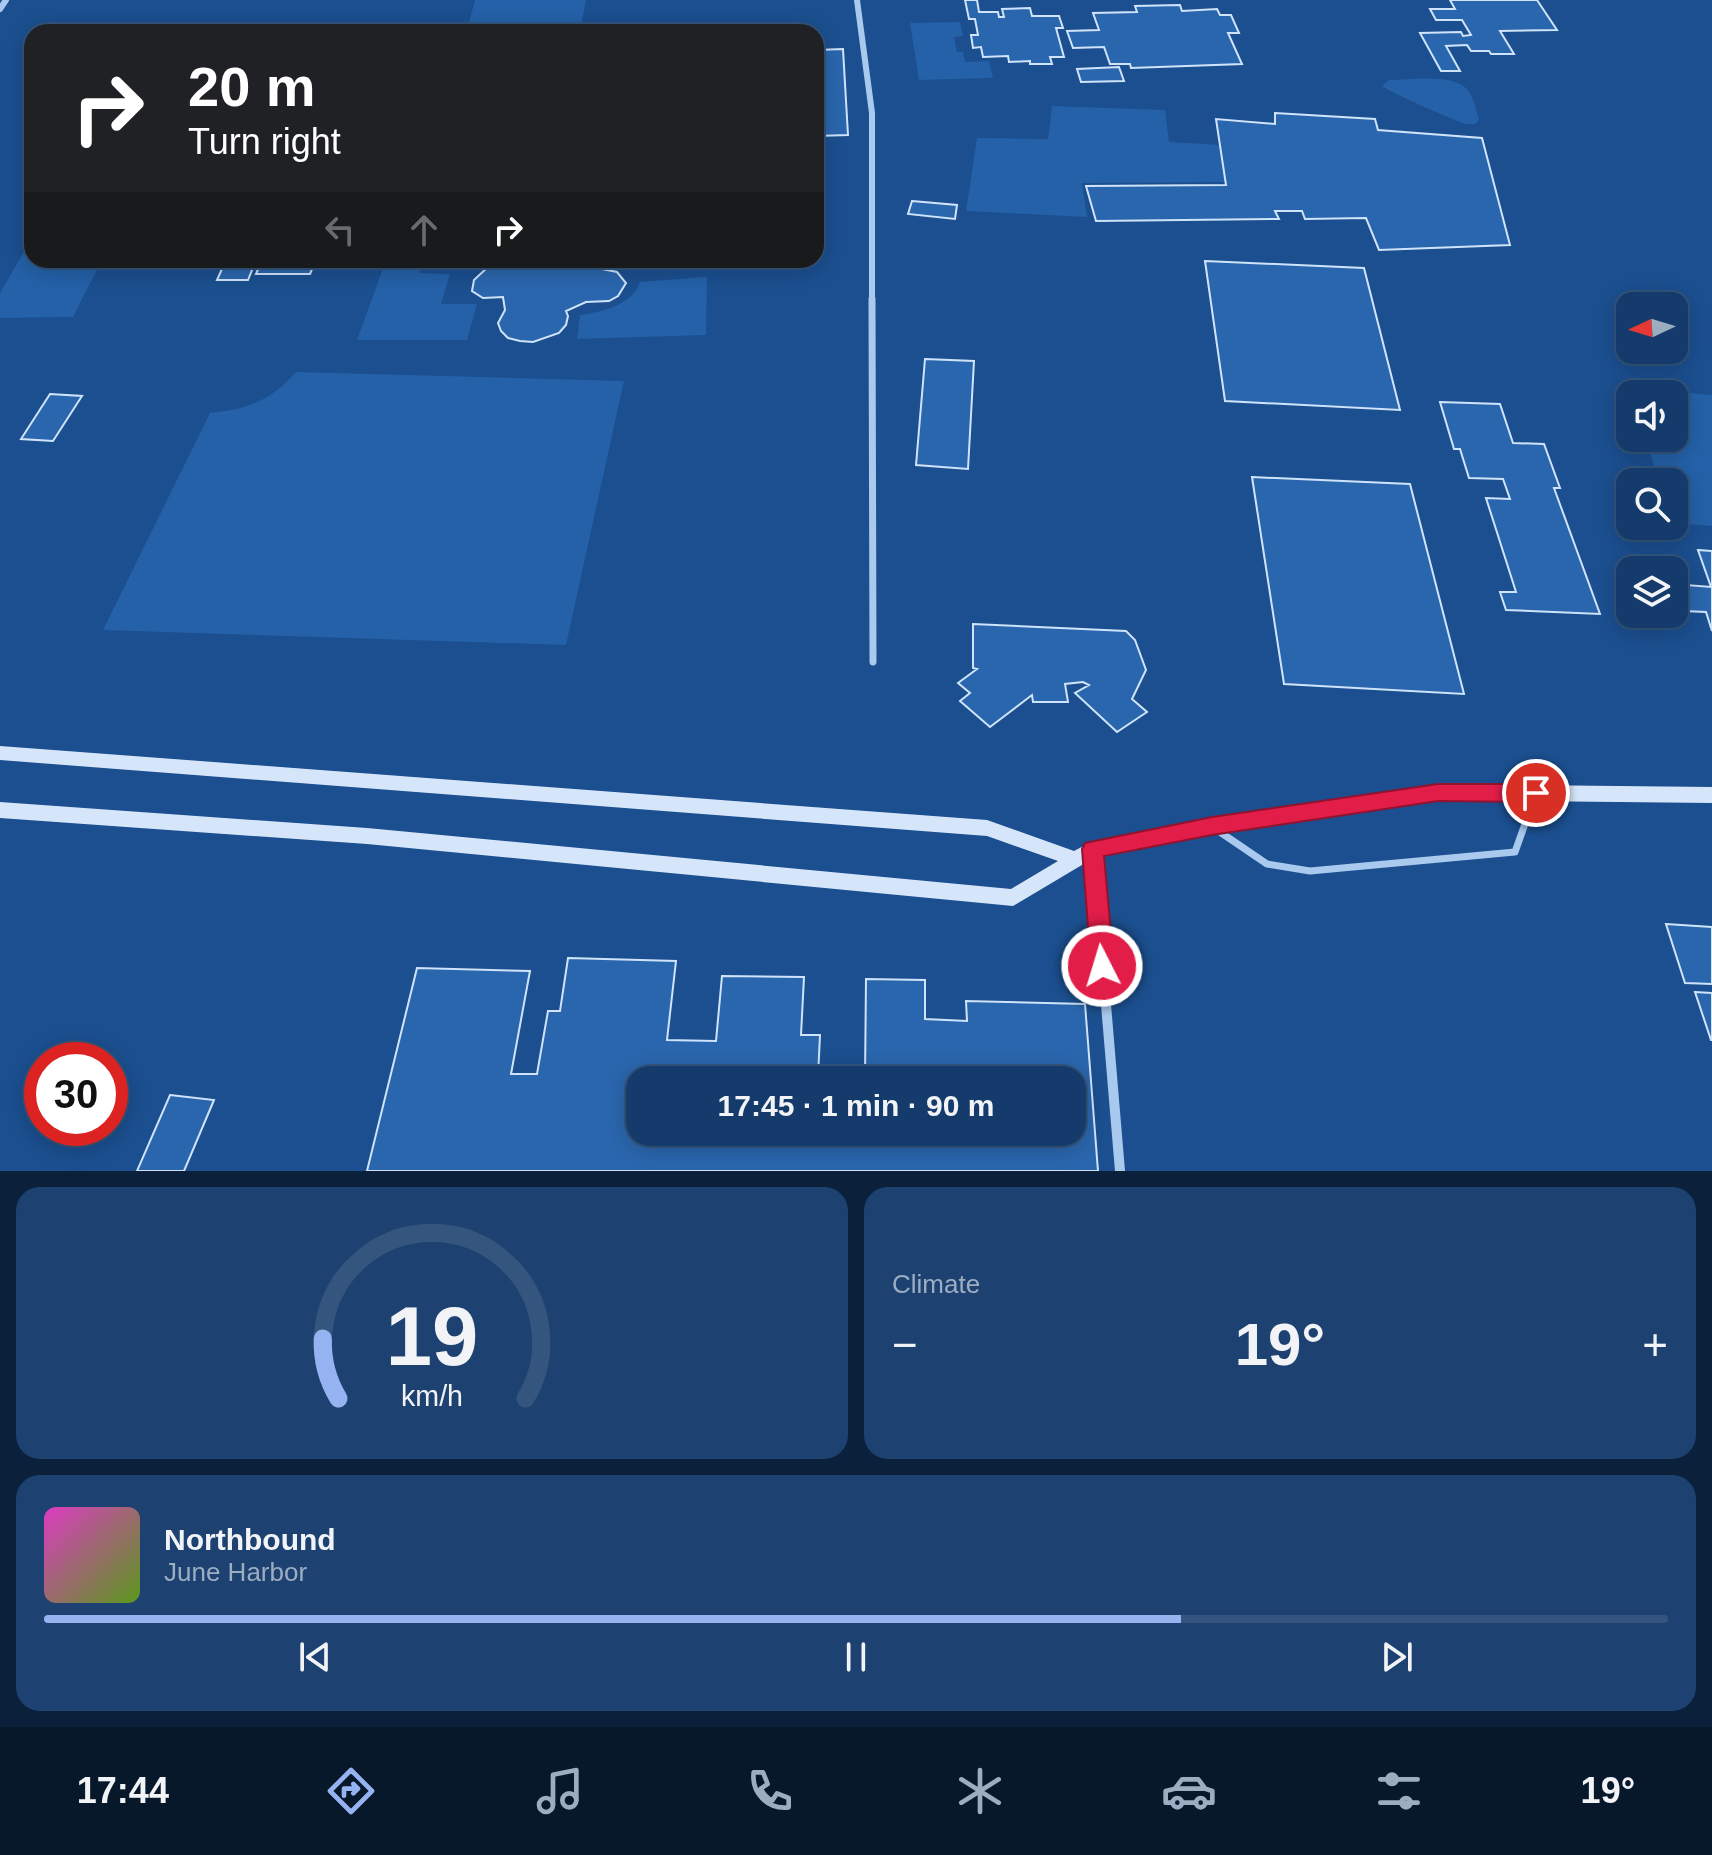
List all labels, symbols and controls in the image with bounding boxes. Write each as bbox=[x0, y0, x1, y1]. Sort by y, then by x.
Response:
text: 20 m bbox=[188, 55, 316, 118]
icon: right bbox=[56, 56, 160, 160]
text: Turn right bbox=[188, 121, 341, 162]
icon: left bbox=[318, 208, 362, 252]
icon: ahead bbox=[402, 208, 446, 252]
icon: right bbox=[486, 208, 530, 252]
north arrow bbox=[1616, 292, 1688, 364]
map controls bbox=[1616, 292, 1688, 628]
button: sound bbox=[1616, 380, 1688, 452]
button: search bbox=[1616, 468, 1688, 540]
button: layers bbox=[1616, 556, 1688, 628]
pin bbox=[1502, 759, 1570, 827]
icon: arrive bbox=[1514, 771, 1558, 815]
position arrow bbox=[1060, 924, 1144, 1008]
speed limit sign: 30 bbox=[24, 1042, 128, 1146]
text: 17:45 · 1 min · 90 m bbox=[718, 1089, 994, 1122]
text: Climate bbox=[892, 1269, 980, 1299]
text: 19 bbox=[386, 1290, 478, 1383]
text: 19° bbox=[1235, 1311, 1325, 1378]
text: − bbox=[892, 1320, 918, 1369]
text: + bbox=[1642, 1320, 1668, 1369]
text: km/h bbox=[401, 1380, 463, 1412]
text: Northbound bbox=[164, 1523, 336, 1556]
text: June Harbor bbox=[164, 1557, 307, 1587]
icon: previous bbox=[293, 1635, 337, 1679]
icon: pause bbox=[834, 1635, 878, 1679]
icon: next bbox=[1375, 1635, 1419, 1679]
icon: directions bbox=[323, 1763, 379, 1819]
icon: music bbox=[532, 1763, 588, 1819]
icon: phone bbox=[742, 1763, 798, 1819]
icon: climate bbox=[952, 1763, 1008, 1819]
icon: car bbox=[1161, 1763, 1217, 1819]
icon: filters bbox=[1371, 1763, 1427, 1819]
text: 17:44 bbox=[77, 1770, 169, 1811]
text: 19° bbox=[1581, 1770, 1635, 1811]

